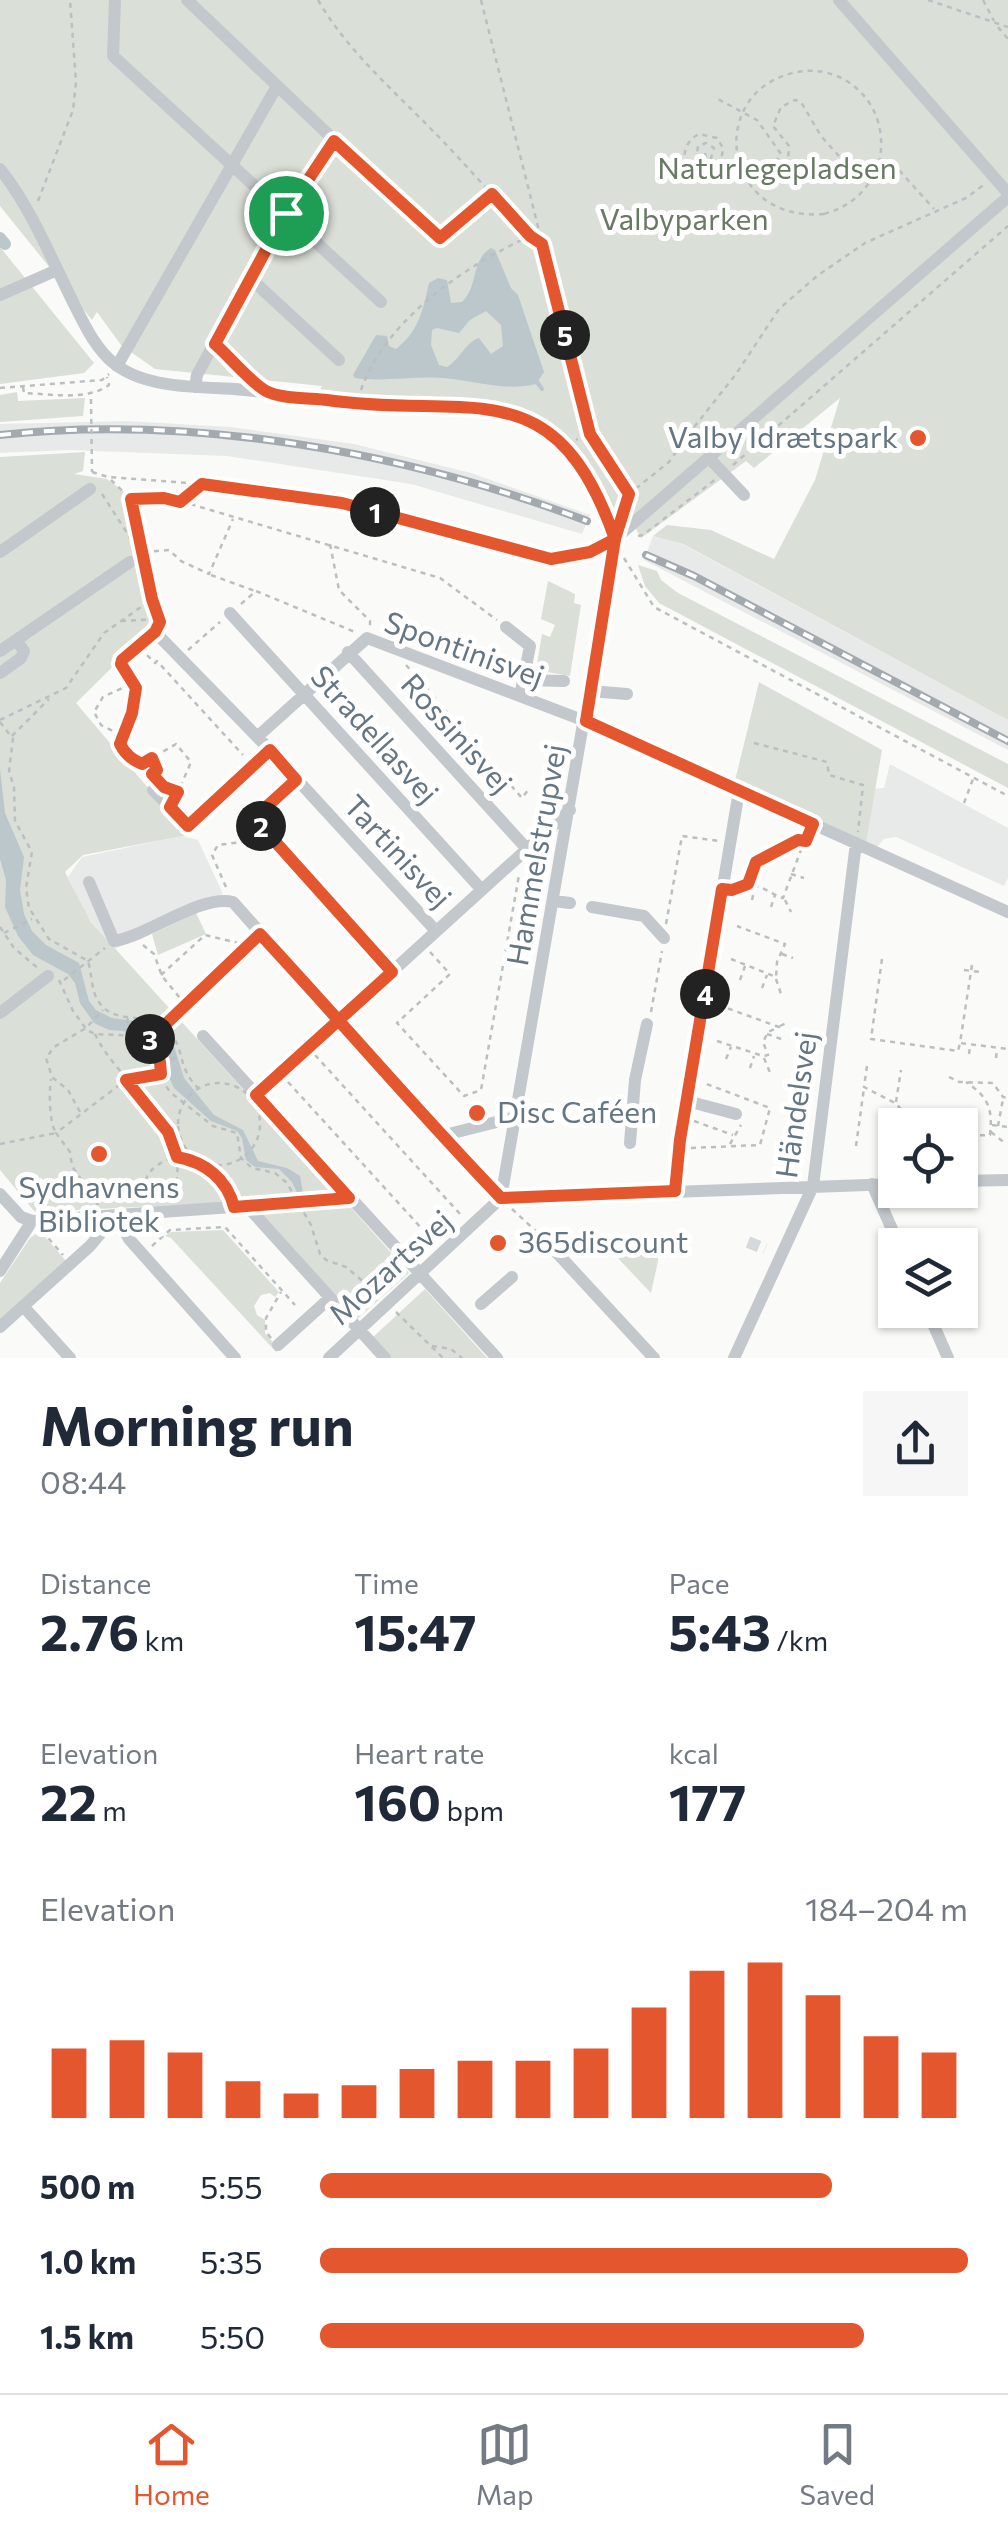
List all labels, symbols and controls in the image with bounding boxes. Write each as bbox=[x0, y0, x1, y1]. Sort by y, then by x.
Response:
park label: Naturlegepladsen bbox=[657, 148, 897, 185]
pin bbox=[244, 171, 329, 256]
icon: arrive bbox=[259, 186, 314, 241]
park label: Valbyparken bbox=[599, 199, 769, 236]
pin: 5 bbox=[540, 310, 590, 360]
text: 5 bbox=[557, 318, 573, 352]
place label: Valby Idrætspark bbox=[668, 417, 898, 454]
marker: Valby Idrætspark bbox=[907, 427, 929, 449]
pin: 1 bbox=[350, 487, 400, 537]
text: 1 bbox=[369, 495, 381, 529]
street label: Spontinisvej bbox=[380, 602, 550, 694]
street label: Stradellasvej bbox=[304, 657, 447, 810]
street label: Rossinisvej bbox=[394, 665, 521, 800]
street label: Hammelstrupvej bbox=[497, 741, 572, 968]
street label: Tartinisvej bbox=[337, 786, 460, 914]
pin: 2 bbox=[236, 801, 286, 851]
text: 2 bbox=[253, 809, 269, 843]
pin: 4 bbox=[680, 969, 730, 1019]
text: 4 bbox=[696, 977, 714, 1011]
pin: 3 bbox=[125, 1014, 175, 1064]
text: 3 bbox=[142, 1022, 158, 1056]
street label: Händelsvej bbox=[766, 1029, 823, 1180]
place label: Disc Caféen bbox=[497, 1092, 657, 1129]
marker: Disc Caféen bbox=[466, 1102, 488, 1124]
map controls bbox=[878, 1108, 978, 1328]
button: locate bbox=[878, 1108, 978, 1208]
marker: Sydhavnens Bibliotek bbox=[88, 1143, 110, 1165]
place label: Sydhavnens Bibliotek bbox=[18, 1167, 180, 1238]
street label: Mozartsvej bbox=[320, 1201, 459, 1331]
place label: 365discount bbox=[518, 1222, 688, 1259]
button: layers bbox=[878, 1228, 978, 1328]
marker: 365discount bbox=[487, 1232, 509, 1254]
text: Morning run bbox=[40, 1390, 354, 1457]
button: share bbox=[863, 1391, 968, 1496]
text: 08:44 bbox=[40, 1461, 126, 1501]
text: Distance bbox=[40, 1566, 151, 1600]
text: Time bbox=[354, 1566, 419, 1600]
text: Pace bbox=[669, 1566, 730, 1600]
text: 2.76 bbox=[40, 1600, 139, 1661]
text: 15:47 bbox=[354, 1600, 476, 1661]
text: 5:43 bbox=[669, 1600, 771, 1661]
text: km bbox=[139, 1623, 184, 1657]
text: /km bbox=[771, 1623, 828, 1657]
text: Elevation bbox=[40, 1736, 158, 1770]
text: Heart rate bbox=[354, 1736, 484, 1770]
text: kcal bbox=[669, 1736, 719, 1770]
text: 22 bbox=[40, 1770, 97, 1831]
text: 160 bbox=[354, 1770, 441, 1831]
text: 177 bbox=[669, 1770, 746, 1831]
text: m bbox=[97, 1793, 127, 1827]
text: bpm bbox=[441, 1793, 504, 1827]
text: Elevation bbox=[40, 1888, 175, 1928]
text: 184–204 m bbox=[805, 1888, 968, 1928]
text: 500 m bbox=[40, 2166, 135, 2206]
text: 5:55 bbox=[200, 2166, 263, 2206]
text: 1.0 km bbox=[40, 2241, 136, 2281]
text: 5:35 bbox=[200, 2241, 263, 2281]
text: 1.5 km bbox=[40, 2316, 134, 2356]
text: 5:50 bbox=[200, 2316, 265, 2356]
tab: Home bbox=[133, 2417, 210, 2511]
tab: Map bbox=[476, 2417, 534, 2511]
tab: Saved bbox=[799, 2417, 875, 2511]

